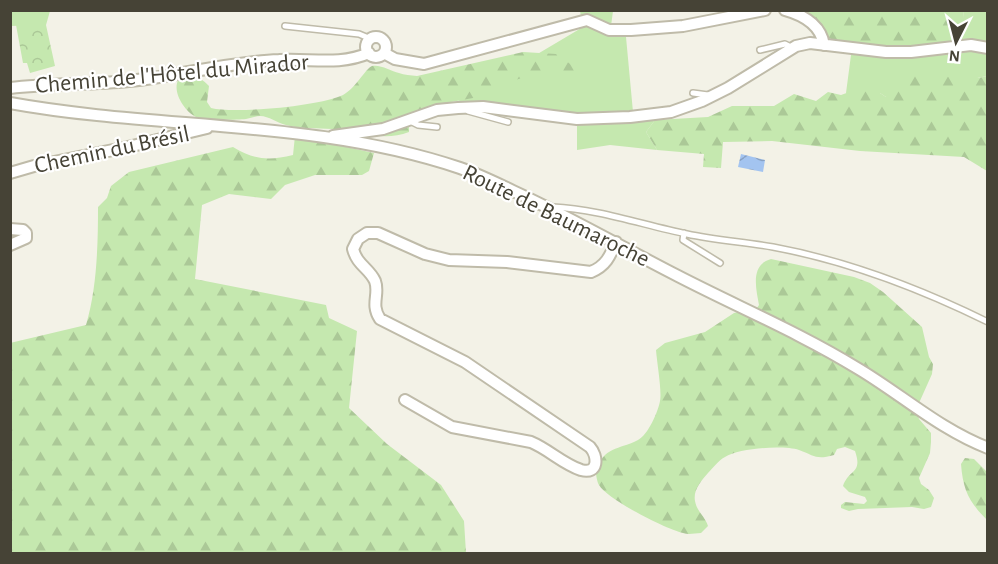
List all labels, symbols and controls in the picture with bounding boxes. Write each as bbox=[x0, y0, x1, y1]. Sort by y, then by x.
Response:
north arrow bbox=[926, 12, 986, 72]
text: N bbox=[948, 47, 961, 64]
street label: Chemin de l'Hôtel du Mirador bbox=[34, 50, 310, 98]
street label: Chemin du Brésil bbox=[32, 122, 192, 178]
street label: Route de Baumaroche bbox=[459, 160, 653, 272]

